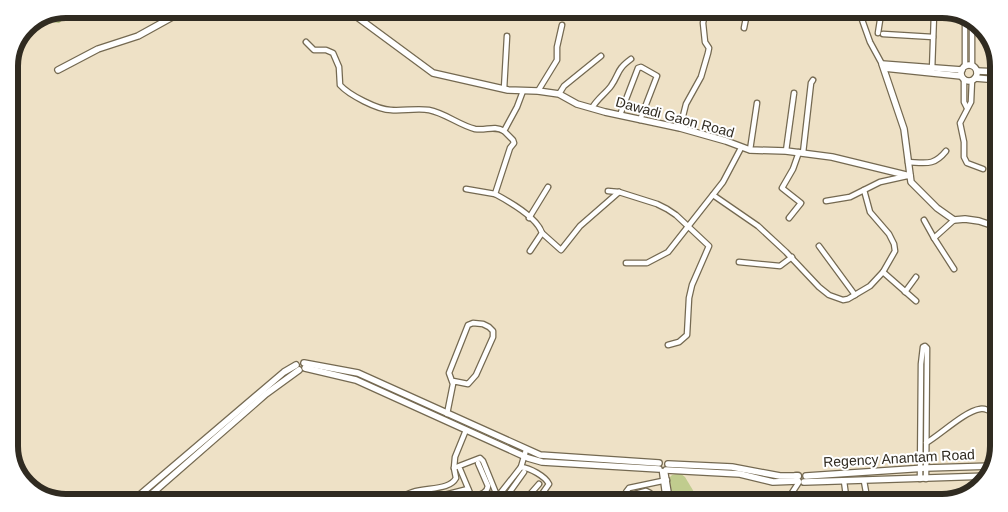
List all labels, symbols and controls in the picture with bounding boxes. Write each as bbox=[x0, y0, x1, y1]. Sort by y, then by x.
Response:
street label: Dawadi Gaon Road bbox=[614, 93, 736, 141]
street label: Regency Anantam Road bbox=[823, 446, 975, 470]

